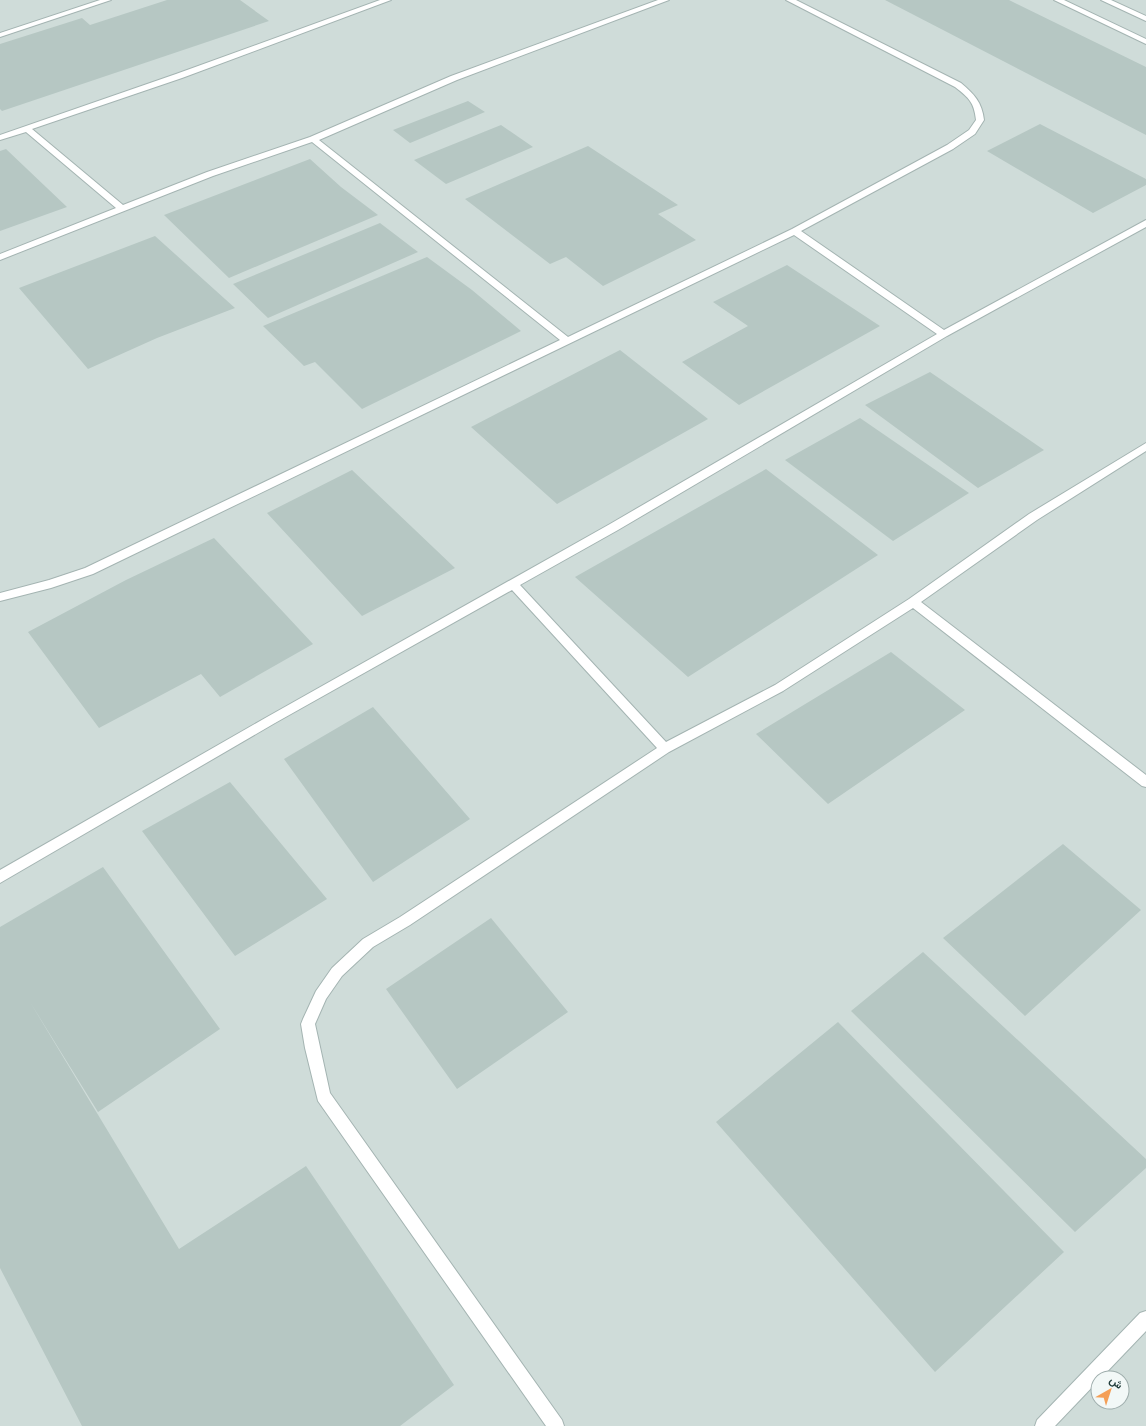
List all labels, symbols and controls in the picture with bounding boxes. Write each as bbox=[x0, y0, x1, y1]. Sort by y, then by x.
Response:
north arrow bbox=[1090, 1370, 1130, 1410]
text: ش bbox=[1107, 1373, 1125, 1392]

